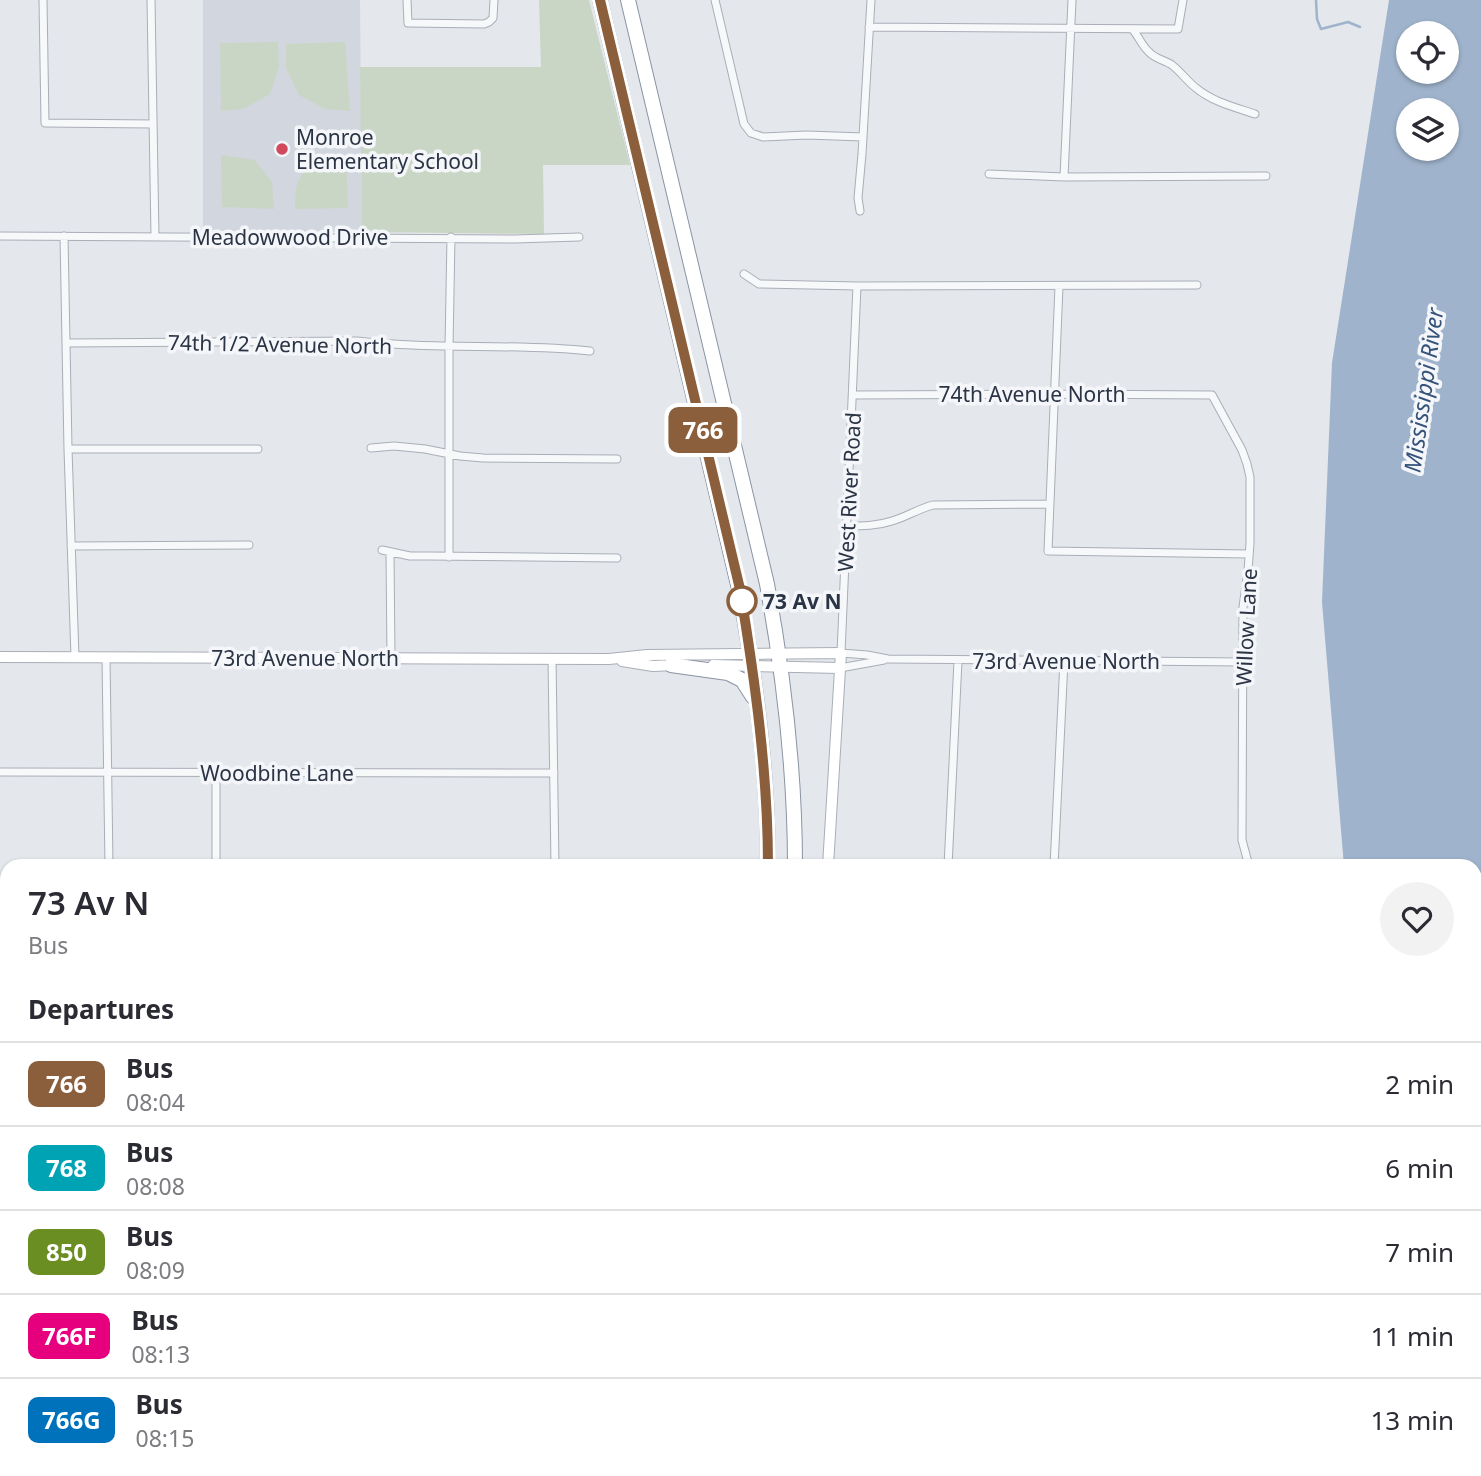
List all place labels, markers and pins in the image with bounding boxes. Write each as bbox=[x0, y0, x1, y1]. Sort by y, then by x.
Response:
place label: Monroe Elementary School bbox=[296, 123, 479, 175]
marker: Monroe Elementary School bbox=[274, 141, 290, 157]
marker: 73 Av N bbox=[727, 586, 757, 616]
place label: 73 Av N bbox=[763, 587, 842, 615]

